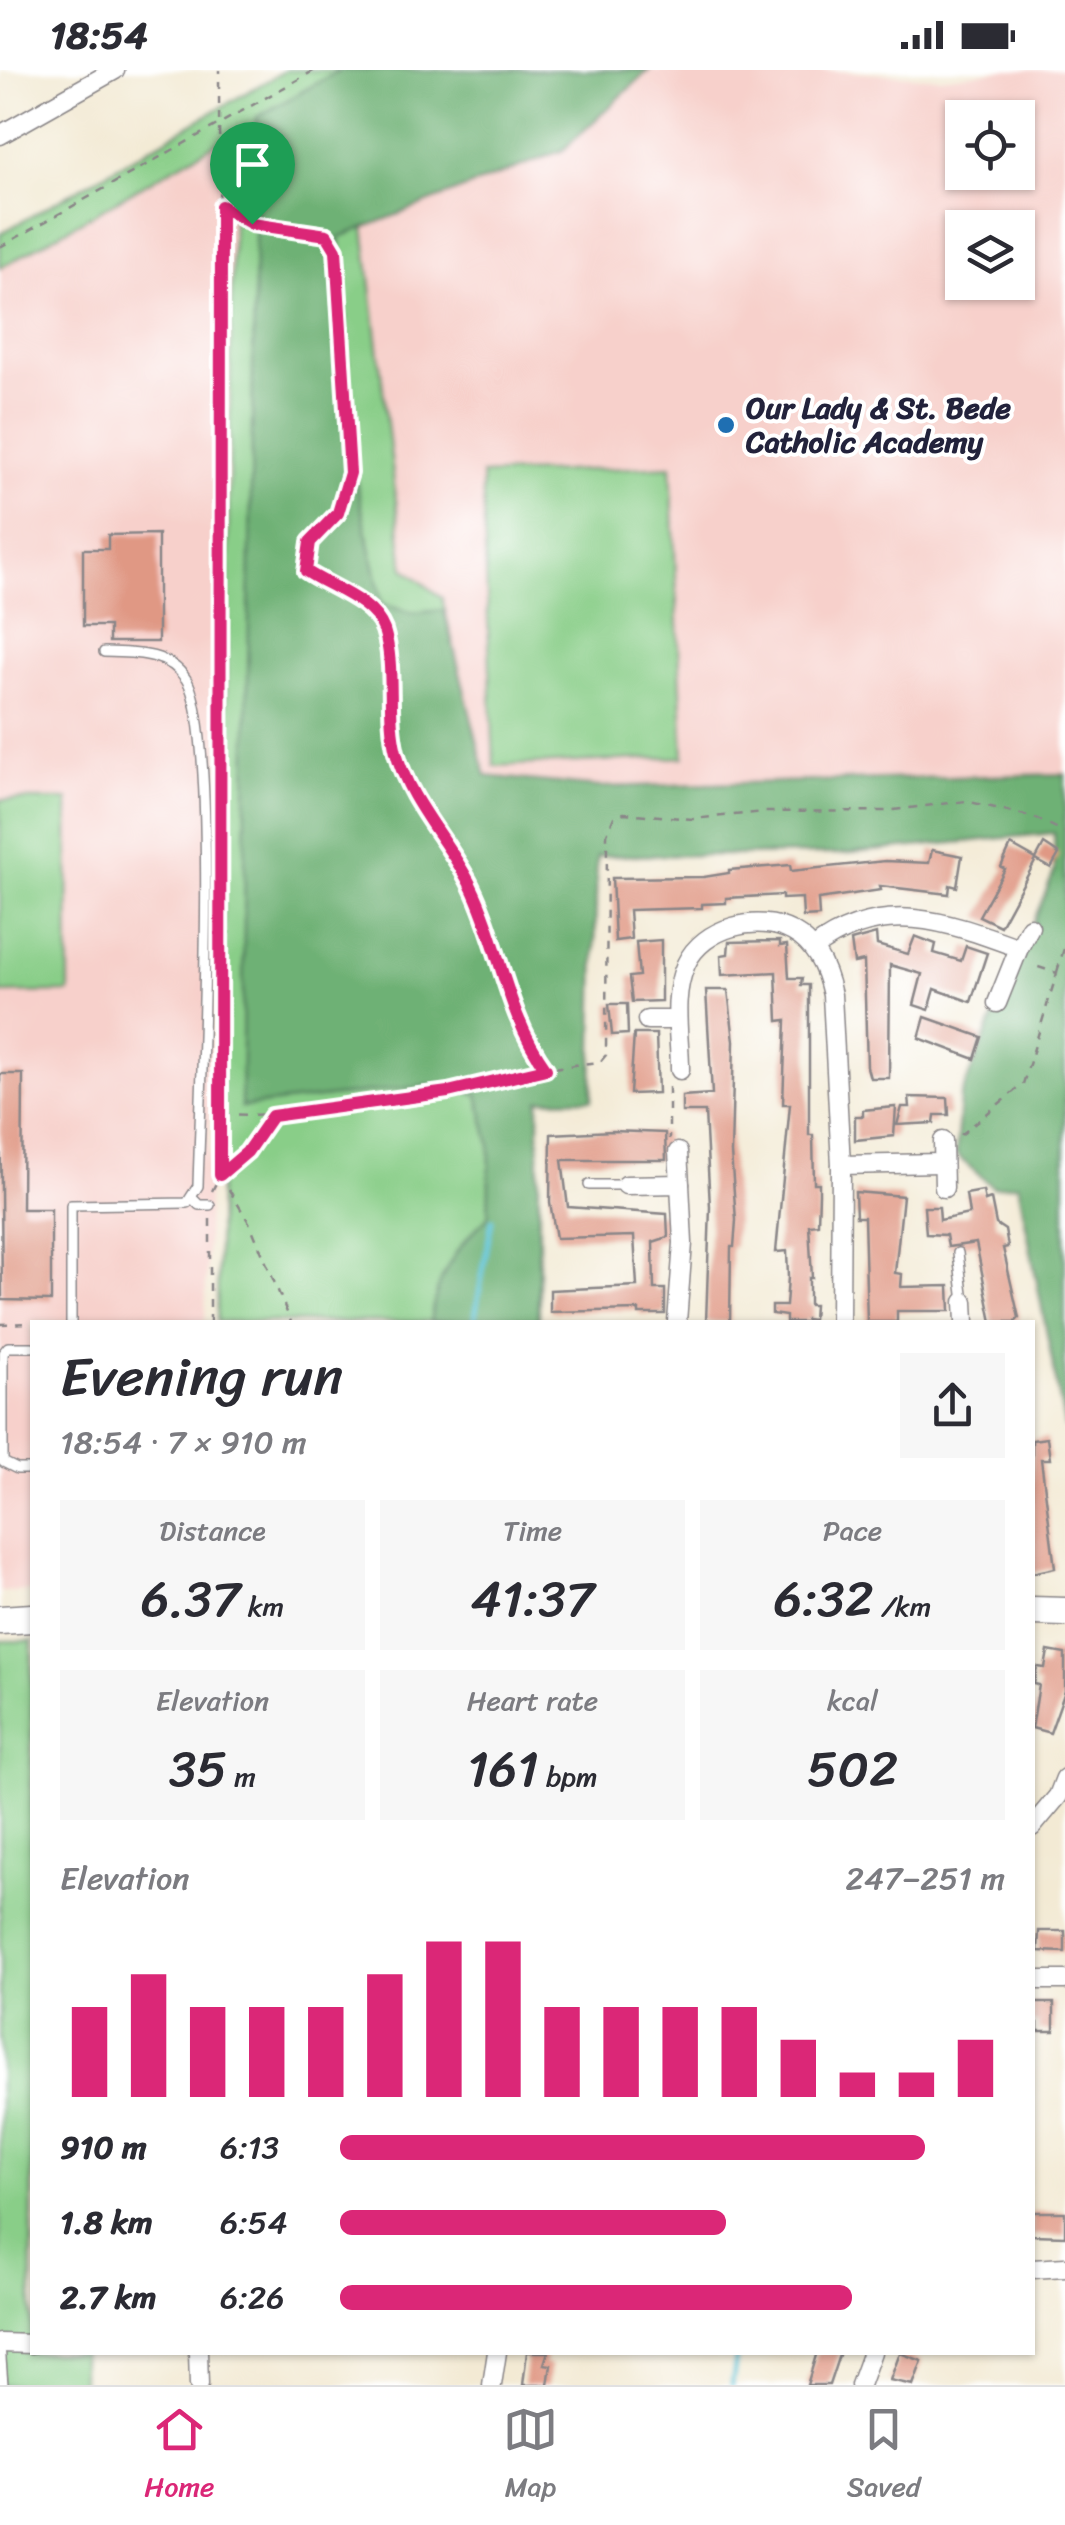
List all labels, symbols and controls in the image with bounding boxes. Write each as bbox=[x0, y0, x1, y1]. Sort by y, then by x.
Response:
text: 18:54 bbox=[50, 2, 148, 69]
map controls bbox=[945, 100, 1035, 300]
button: locate bbox=[945, 100, 1035, 190]
pin bbox=[210, 122, 295, 225]
icon: arrive bbox=[225, 137, 280, 192]
button: layers bbox=[945, 210, 1035, 300]
place label: Our Lady & St. Bede Catholic Academy bbox=[745, 381, 1012, 469]
marker: Our Lady & St. Bede Catholic Academy bbox=[715, 414, 737, 436]
text: Evening run bbox=[60, 1328, 343, 1425]
button: share bbox=[900, 1353, 1005, 1458]
text: 18:54 · 7 × 910 m bbox=[60, 1414, 307, 1471]
text: Distance bbox=[159, 1506, 266, 1555]
text: Time bbox=[503, 1506, 562, 1555]
text: Pace bbox=[823, 1506, 882, 1555]
text: 6.37 bbox=[141, 1555, 240, 1644]
text: 41:37 bbox=[471, 1555, 594, 1644]
text: 6:32 bbox=[774, 1555, 874, 1644]
text: km bbox=[240, 1582, 284, 1631]
text: /km bbox=[874, 1582, 931, 1631]
text: Elevation bbox=[156, 1676, 269, 1725]
text: Heart rate bbox=[467, 1676, 598, 1725]
text: kcal bbox=[827, 1676, 878, 1725]
text: 35 bbox=[169, 1725, 227, 1814]
text: 161 bbox=[467, 1725, 539, 1814]
text: 502 bbox=[807, 1725, 898, 1814]
text: m bbox=[227, 1752, 256, 1801]
text: bpm bbox=[539, 1752, 598, 1801]
text: Elevation bbox=[60, 1850, 190, 1907]
text: 247–251 m bbox=[845, 1850, 1005, 1907]
text: 910 m bbox=[60, 2119, 147, 2176]
text: 6:13 bbox=[220, 2119, 279, 2176]
text: 1.8 km bbox=[60, 2194, 153, 2251]
text: 6:54 bbox=[220, 2194, 287, 2251]
text: 2.7 km bbox=[60, 2269, 156, 2326]
text: 6:26 bbox=[220, 2269, 284, 2326]
tab: Home bbox=[144, 2402, 214, 2511]
tab: Map bbox=[503, 2402, 558, 2511]
tab: Saved bbox=[847, 2402, 921, 2511]

